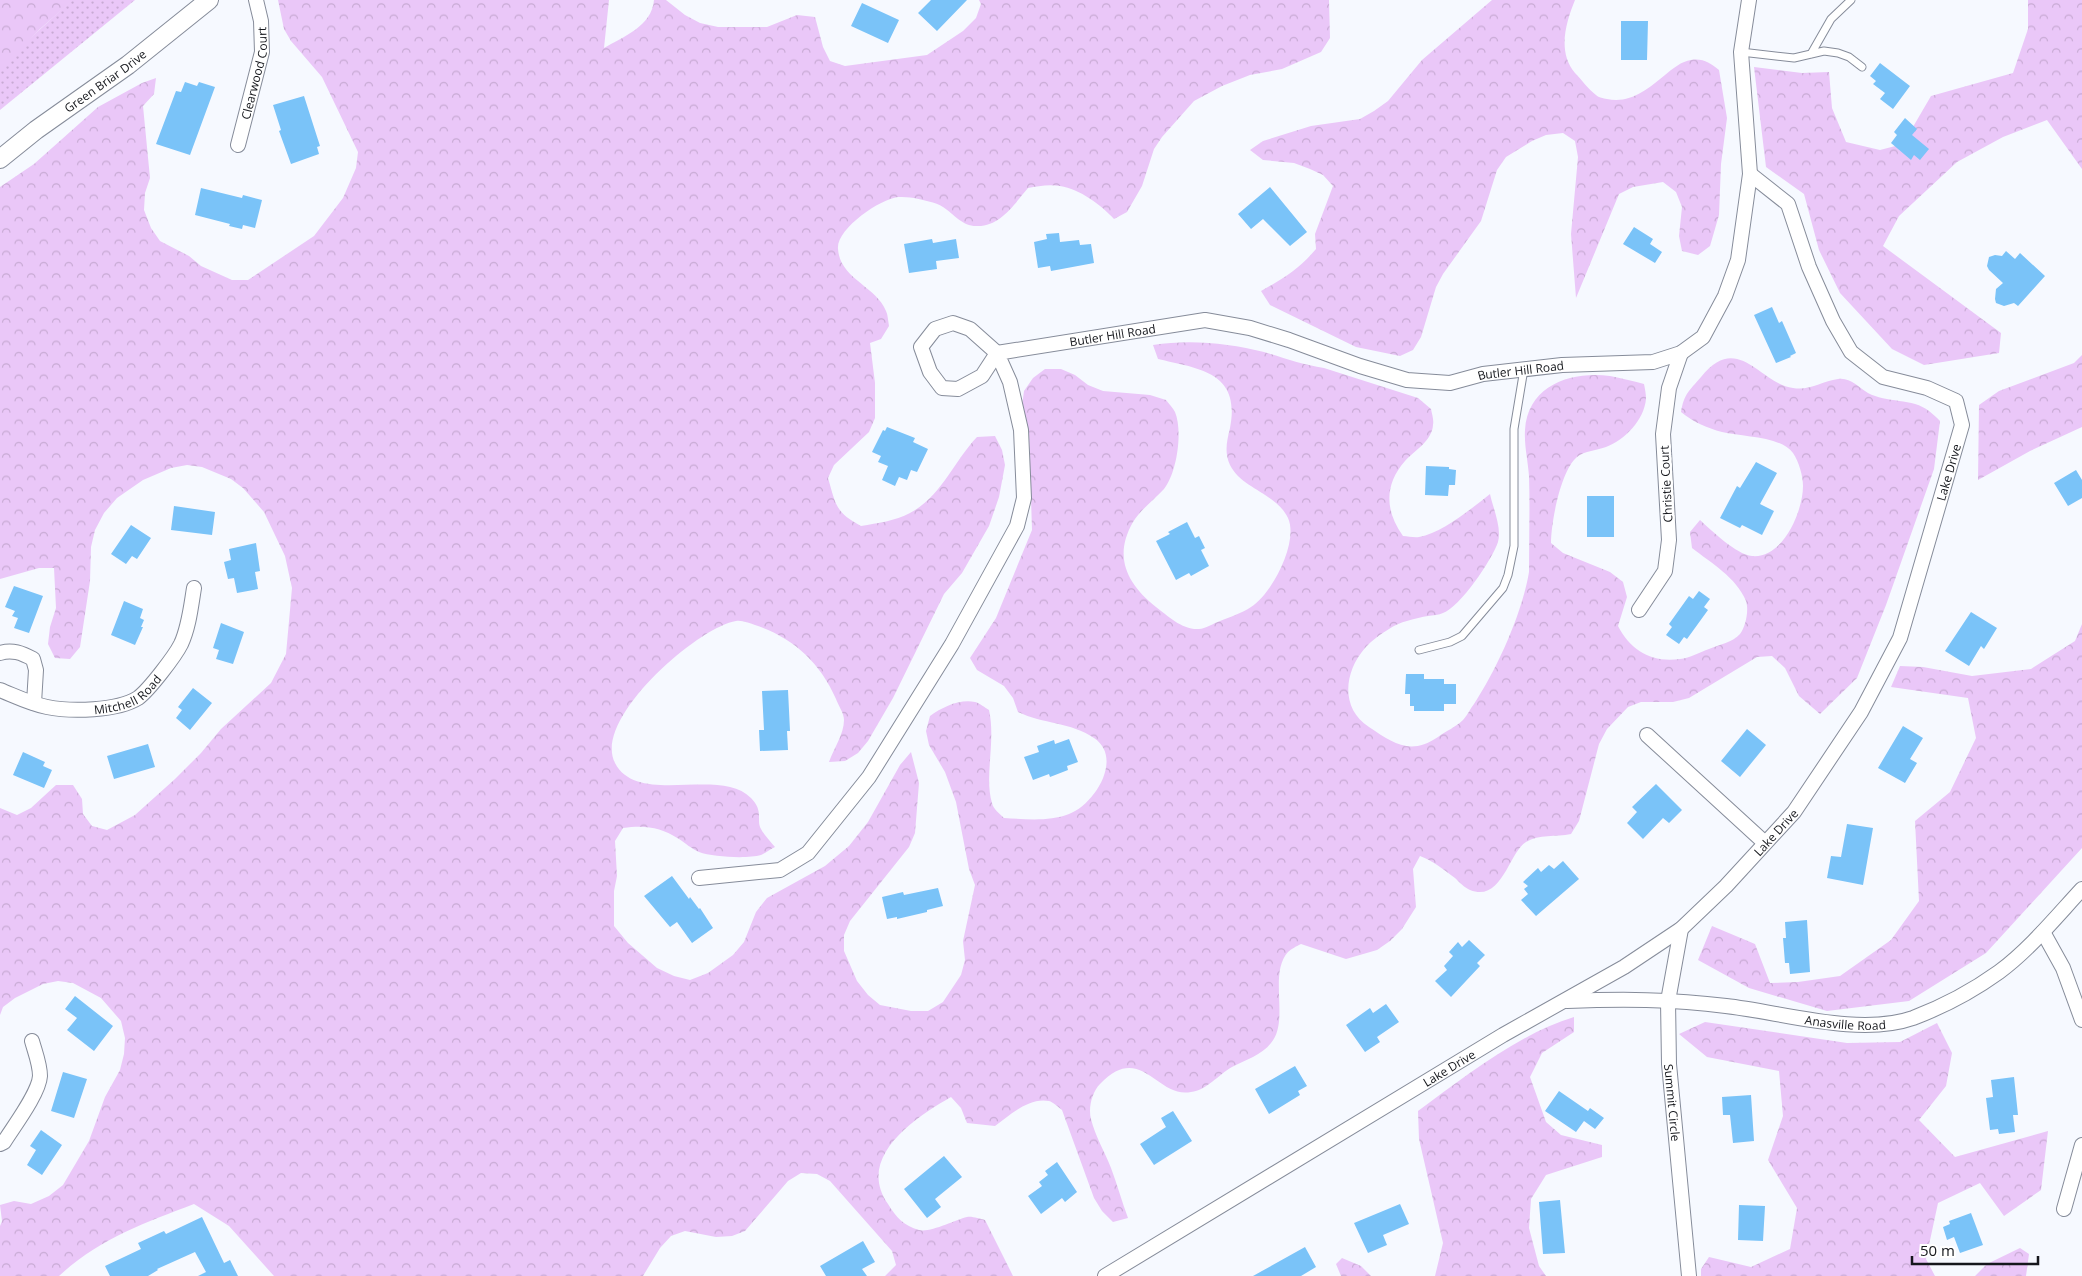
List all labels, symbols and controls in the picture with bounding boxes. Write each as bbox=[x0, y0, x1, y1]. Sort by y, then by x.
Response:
street label: Clearwood Court bbox=[236, 27, 271, 121]
street label: Green Briar Drive bbox=[61, 45, 150, 116]
street label: Butler Hill Road bbox=[1068, 319, 1157, 350]
street label: Butler Hill Road bbox=[1475, 356, 1565, 384]
street label: Lake Drive bbox=[1932, 442, 1965, 503]
street label: Christie Court bbox=[1655, 445, 1677, 523]
street label: Mitchell Road bbox=[93, 671, 165, 718]
street label: Lake Drive bbox=[1749, 805, 1802, 859]
street label: Anasville Road bbox=[1804, 1011, 1887, 1034]
street label: Lake Drive bbox=[1419, 1045, 1479, 1090]
street label: Summit Circle bbox=[1661, 1063, 1685, 1142]
scale bar bbox=[1912, 1234, 2038, 1266]
text: 50 m bbox=[1920, 1240, 1955, 1260]

